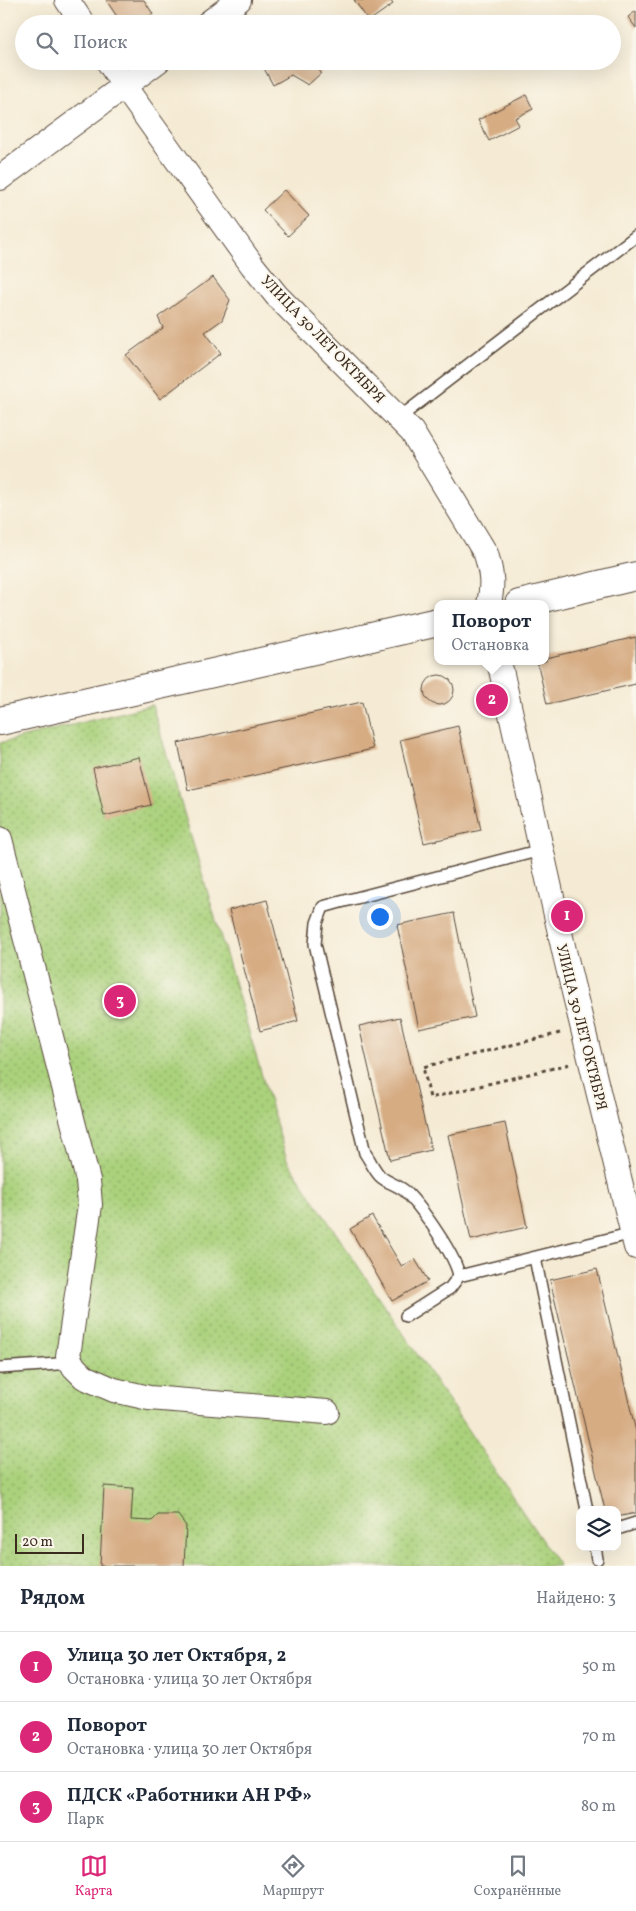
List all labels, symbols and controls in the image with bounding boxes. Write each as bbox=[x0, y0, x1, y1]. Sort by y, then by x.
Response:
search box bbox=[15, 15, 621, 70]
icon: search bbox=[33, 29, 61, 57]
text: Поиск bbox=[73, 30, 127, 56]
street label: УЛИЦА 30 ЛЕТ ОКТЯБРЯ bbox=[255, 271, 389, 409]
popup bbox=[434, 600, 549, 665]
text: Поворот bbox=[451, 609, 532, 635]
text: Остановка bbox=[451, 635, 529, 657]
pin: 2 bbox=[476, 681, 508, 719]
pin: 1 bbox=[551, 897, 583, 935]
your location bbox=[367, 904, 393, 930]
street label: УЛИЦА 30 ЛЕТ ОКТЯБРЯ bbox=[550, 942, 611, 1113]
pin: 3 bbox=[104, 982, 136, 1020]
map controls bbox=[576, 1506, 621, 1551]
button: layers bbox=[576, 1506, 621, 1551]
scale bar bbox=[15, 1531, 84, 1554]
text: 20 m bbox=[22, 1533, 53, 1552]
text: Рядом bbox=[20, 1584, 85, 1613]
text: Найдено: 3 bbox=[536, 1588, 616, 1610]
text: Улица 30 лет Октября, 2 bbox=[67, 1643, 287, 1669]
text: 1 bbox=[33, 1656, 39, 1678]
text: 50 m bbox=[582, 1656, 616, 1678]
text: Остановка · улица 30 лет Октября bbox=[67, 1669, 312, 1691]
text: Поворот bbox=[67, 1713, 147, 1739]
text: 2 bbox=[32, 1726, 40, 1748]
text: 70 m bbox=[582, 1726, 616, 1748]
text: Остановка · улица 30 лет Октября bbox=[67, 1739, 312, 1761]
text: ПДСК «Работники АН РФ» bbox=[67, 1783, 312, 1809]
text: 3 bbox=[32, 1796, 40, 1818]
text: 80 m bbox=[581, 1796, 616, 1818]
text: Парк bbox=[67, 1809, 104, 1831]
tab: Карта bbox=[75, 1852, 113, 1901]
tab: Маршрут bbox=[262, 1852, 324, 1901]
tab: Сохранённые bbox=[474, 1852, 561, 1901]

